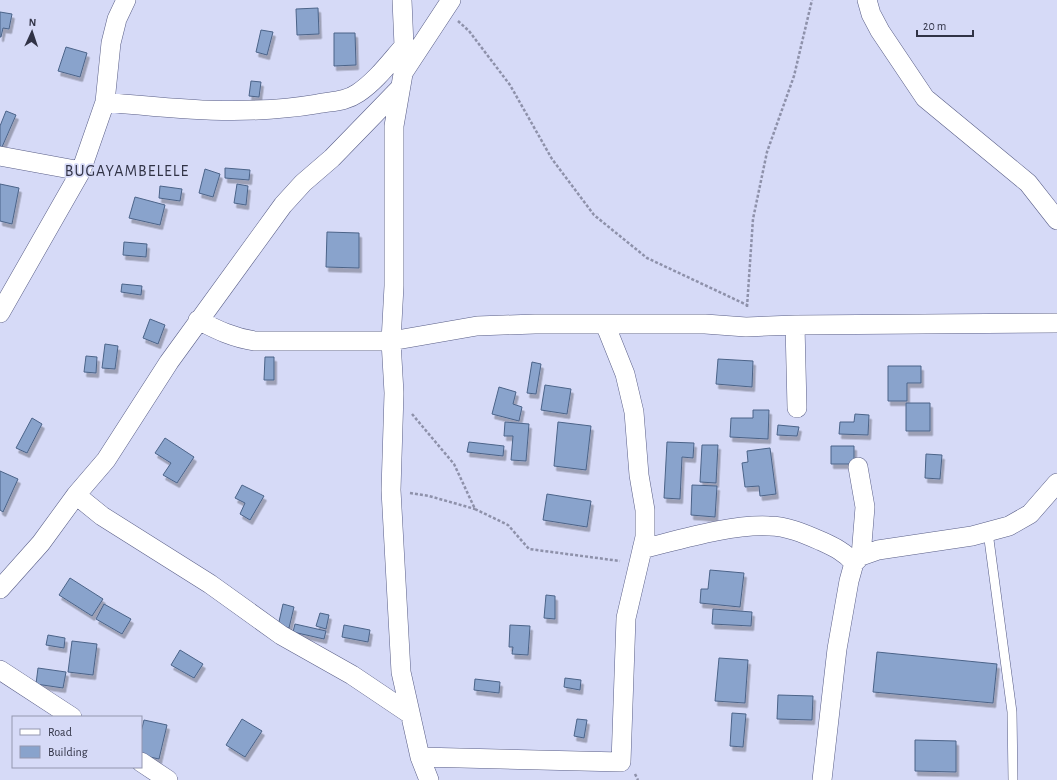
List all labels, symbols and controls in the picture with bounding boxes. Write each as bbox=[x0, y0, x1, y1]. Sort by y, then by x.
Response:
north arrow bbox=[12, 12, 52, 52]
scale bar bbox=[917, 12, 973, 38]
text: N bbox=[28, 17, 37, 28]
text: 20 m bbox=[923, 20, 946, 32]
district label: BUGAYAMBELELE bbox=[65, 163, 189, 179]
legend bbox=[12, 716, 142, 768]
text: Road bbox=[48, 726, 72, 738]
text: Building bbox=[48, 746, 88, 758]

